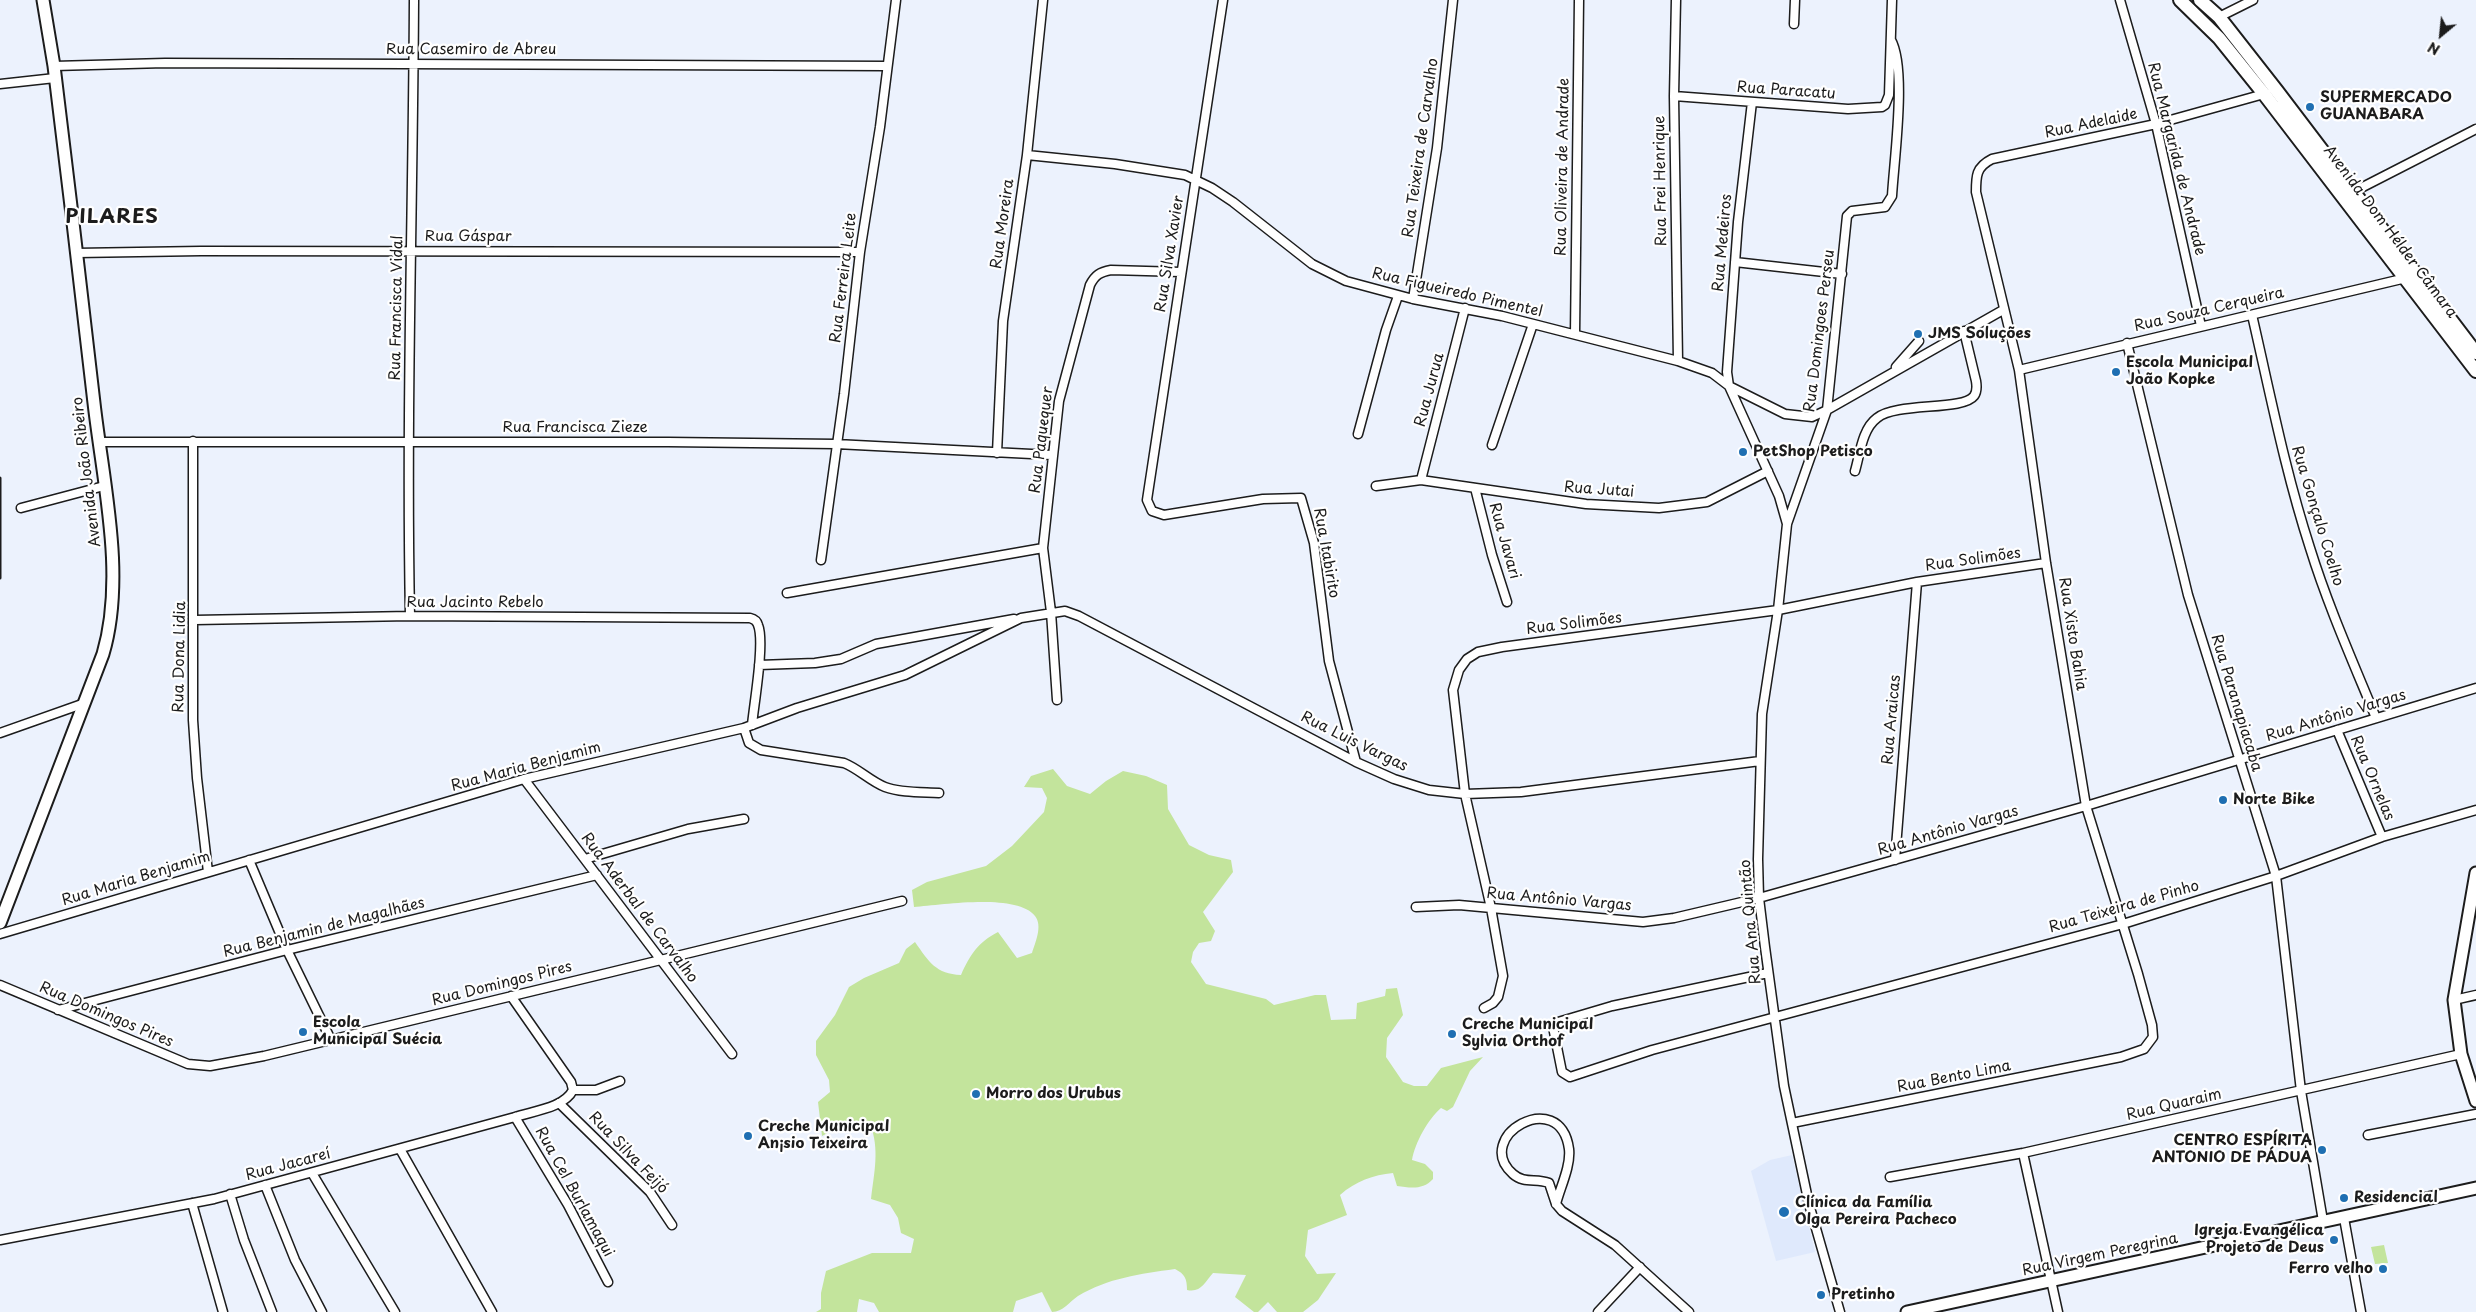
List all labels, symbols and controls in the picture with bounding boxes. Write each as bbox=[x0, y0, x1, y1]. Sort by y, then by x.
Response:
north arrow bbox=[2416, 10, 2466, 60]
text: N bbox=[2424, 37, 2444, 61]
street label: Rua Casemiro de Abreu bbox=[386, 41, 556, 59]
street label: Rua Teixeira de Carvalho bbox=[1399, 57, 1443, 239]
street label: Rua Margarida de Andrade bbox=[2143, 61, 2209, 257]
street label: Rua Oliveira de Andrade bbox=[1552, 78, 1574, 256]
street label: Rua Paracatu bbox=[1736, 79, 1836, 103]
place label: SUPERMERCADO GUANABARA bbox=[2320, 89, 2452, 124]
marker: SUPERMERCADO GUANABARA bbox=[2304, 101, 2316, 113]
street label: Rua Adelaide bbox=[2043, 105, 2139, 143]
street label: Rua Frei Henrique bbox=[1651, 115, 1671, 247]
street label: Avenida Dom Hélder Câmara bbox=[2319, 142, 2461, 322]
street label: Rua Moreira bbox=[988, 178, 1018, 270]
street label: Rua Medeiros bbox=[1710, 193, 1736, 293]
street label: Rua Silva Xavier bbox=[1152, 194, 1188, 314]
district label: PILARES bbox=[65, 205, 159, 229]
street label: Rua Ferreira Leite bbox=[827, 212, 861, 344]
street label: Rua Gáspar bbox=[425, 228, 511, 246]
street label: Rua Francisca Vidal bbox=[387, 235, 407, 381]
street label: Rua Domingoes Perseu bbox=[1801, 249, 1839, 413]
street label: Rua Figueiredo Pimentel bbox=[1370, 265, 1544, 321]
street label: Rua Souza Cerqueira bbox=[2132, 284, 2286, 336]
place label: JMS Soluções bbox=[1928, 325, 2031, 343]
marker: JMS Soluções bbox=[1912, 328, 1924, 340]
street label: Rua Jurua bbox=[1412, 351, 1448, 429]
place label: Escola Municipal João Kopke bbox=[2126, 354, 2253, 389]
marker: Escola Municipal João Kopke bbox=[2110, 366, 2122, 378]
street label: Rua Paquequer bbox=[1027, 385, 1057, 495]
street label: Avenida João Ribeiro bbox=[69, 396, 105, 548]
street label: Rua Francisca Zieze bbox=[502, 419, 648, 437]
place label: PetShop Petisco bbox=[1753, 443, 1873, 461]
street label: Rua Gonçalo Coelho bbox=[2287, 444, 2347, 588]
marker: PetShop Petisco bbox=[1737, 446, 1749, 458]
street label: Rua Jutai bbox=[1563, 479, 1635, 501]
street label: Rua Javari bbox=[1485, 501, 1523, 581]
street label: Rua Itabirito bbox=[1309, 507, 1343, 599]
street label: Rua Solimões bbox=[1924, 544, 2022, 576]
street label: Rua Xisto Bahia bbox=[2054, 576, 2090, 692]
street label: Rua Jacinto Rebelo bbox=[406, 594, 544, 612]
street label: Rua Dona Lidia bbox=[170, 601, 190, 713]
street label: Rua Solimões bbox=[1525, 609, 1623, 639]
street label: Rua Paranapiacaba bbox=[2207, 632, 2265, 774]
street label: Rua Araicas bbox=[1879, 674, 1905, 766]
street label: Rua Antônio Vargas bbox=[2264, 686, 2408, 746]
street label: Rua Luis Vargas bbox=[1298, 708, 1410, 776]
street label: Rua Ornelas bbox=[2346, 733, 2398, 823]
street label: Rua Maria Benjamim bbox=[449, 738, 603, 796]
place label: Norte Bike bbox=[2233, 791, 2315, 809]
marker: Norte Bike bbox=[2217, 794, 2229, 806]
street label: Rua Antônio Vargas bbox=[1876, 802, 2020, 860]
street label: Rua Aderbal de Carvalho bbox=[577, 829, 701, 987]
street label: Rua Maria Benjamim bbox=[60, 848, 212, 910]
street label: Rua Ana Quintão bbox=[1737, 859, 1765, 985]
street label: Rua Teixeira de Pinho bbox=[2047, 877, 2201, 937]
street label: Rua Antônio Vargas bbox=[1486, 885, 1632, 915]
street label: Rua Benjamin de Magalhães bbox=[221, 894, 427, 962]
street label: Rua Domingos Pires bbox=[430, 958, 574, 1010]
street label: Rua Domingos Pires bbox=[36, 979, 176, 1051]
place label: Escola Municipal Suécia bbox=[313, 1014, 442, 1049]
place label: Creche Municipal Sylvia Orthof bbox=[1462, 1016, 1593, 1051]
marker: Escola Municipal Suécia bbox=[297, 1026, 309, 1038]
marker: Creche Municipal Sylvia Orthof bbox=[1446, 1028, 1458, 1040]
street label: Rua Bento Lima bbox=[1896, 1057, 2012, 1097]
place label: Morro dos Urubus bbox=[986, 1085, 1121, 1103]
street label: Rua Quaraim bbox=[2124, 1085, 2224, 1125]
marker: Morro dos Urubus bbox=[970, 1088, 982, 1100]
street label: Rua Silva Feijó bbox=[585, 1108, 671, 1198]
place label: Creche Municipal An¡sio Teixeira bbox=[758, 1118, 889, 1153]
street label: Rua Cel Burlamaqui bbox=[531, 1124, 617, 1260]
marker: Creche Municipal An¡sio Teixeira bbox=[742, 1130, 754, 1142]
place label: CENTRO ESPÍRITA ANTONIO DE PÁDUA bbox=[2152, 1132, 2312, 1167]
marker: CENTRO ESPÍRITA ANTONIO DE PÁDUA bbox=[2316, 1144, 2328, 1156]
street label: Rua Jacareí bbox=[243, 1145, 333, 1185]
place label: Residencial bbox=[2354, 1189, 2438, 1207]
marker: Residencial bbox=[2338, 1192, 2350, 1204]
place label: Clínica da Família Olga Pereira Pacheco bbox=[1795, 1194, 1957, 1229]
marker: Clínica da Família Olga Pereira Pacheco bbox=[1777, 1205, 1791, 1219]
place label: Igreja Evangélica Projeto de Deus bbox=[2194, 1222, 2324, 1257]
street label: Rua Virgem Peregrina bbox=[2021, 1230, 2179, 1280]
marker: Igreja Evangélica Projeto de Deus bbox=[2328, 1234, 2340, 1246]
place label: Ferro velho bbox=[2289, 1260, 2373, 1278]
marker: Ferro velho bbox=[2377, 1263, 2389, 1275]
place label: Pretinho bbox=[1831, 1286, 1895, 1304]
marker: Pretinho bbox=[1815, 1289, 1827, 1301]

